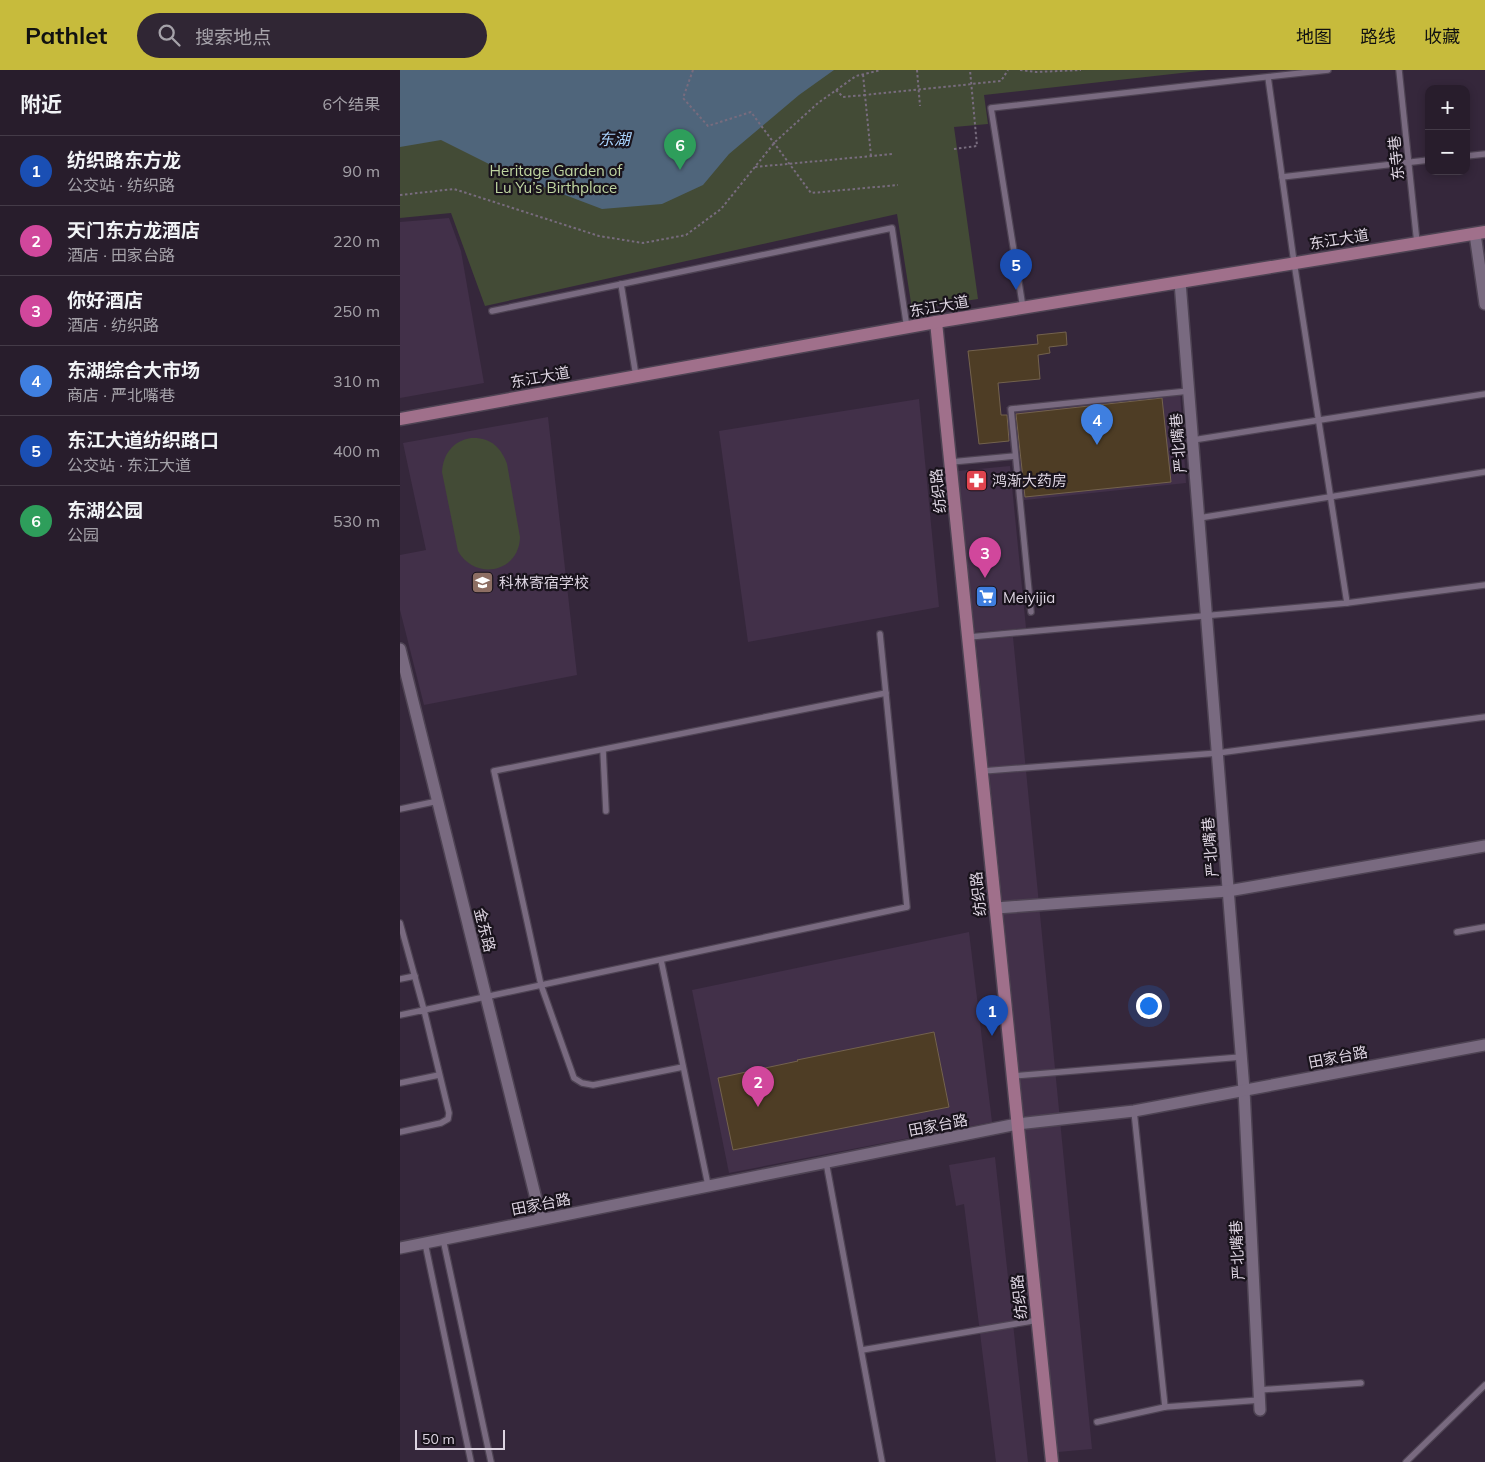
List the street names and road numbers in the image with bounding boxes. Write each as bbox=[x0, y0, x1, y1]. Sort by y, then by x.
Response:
street label: 东寺巷 bbox=[1384, 135, 1408, 181]
street label: 东江大道 bbox=[1308, 225, 1370, 253]
street label: 东江大道 bbox=[908, 291, 970, 321]
street label: 东江大道 bbox=[509, 362, 571, 392]
street label: 严北嘴巷 bbox=[1166, 412, 1190, 474]
street label: 纺织路 bbox=[926, 468, 950, 514]
street label: 严北嘴巷 bbox=[1198, 816, 1222, 878]
street label: 纺织路 bbox=[966, 871, 990, 917]
street label: 金东路 bbox=[470, 906, 500, 954]
street label: 田家台路 bbox=[1307, 1042, 1369, 1072]
street label: 田家台路 bbox=[907, 1110, 969, 1140]
street label: 田家台路 bbox=[510, 1189, 572, 1219]
street label: 严北嘴巷 bbox=[1226, 1220, 1248, 1280]
street label: 纺织路 bbox=[1007, 1274, 1031, 1320]

